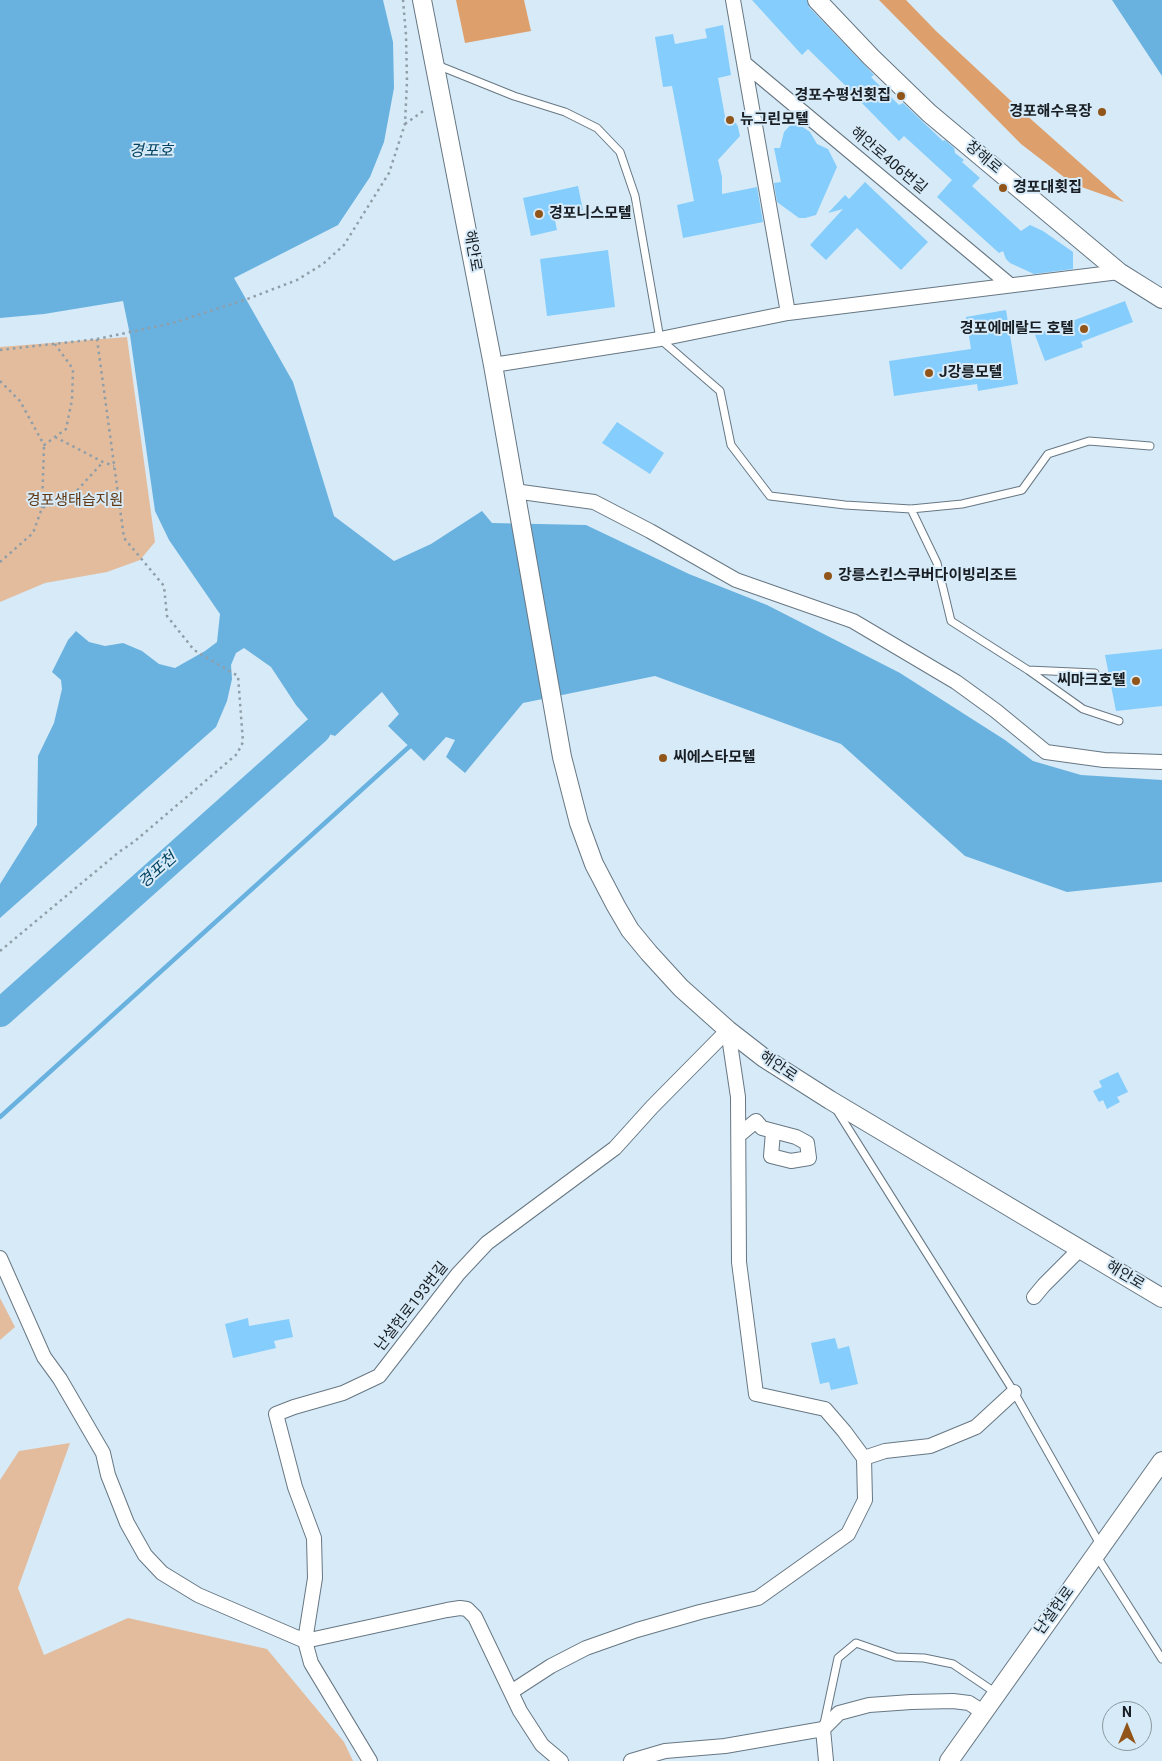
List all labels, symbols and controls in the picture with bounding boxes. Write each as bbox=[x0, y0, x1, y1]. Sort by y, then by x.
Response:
place label: 경포수평선횟집 bbox=[794, 87, 891, 105]
marker: 경포수평선횟집 bbox=[895, 90, 907, 102]
place label: 경포해수욕장 bbox=[1009, 103, 1092, 121]
marker: 경포해수욕장 bbox=[1096, 106, 1108, 118]
place label: 뉴그린모텔 bbox=[740, 111, 809, 129]
marker: 뉴그린모텔 bbox=[724, 114, 736, 126]
street label: 해안로406번길 bbox=[846, 124, 930, 198]
street label: 창해로 bbox=[961, 138, 1005, 178]
water label: 경포호 bbox=[129, 142, 173, 162]
place label: 경포대횟집 bbox=[1013, 179, 1082, 197]
marker: 경포대횟집 bbox=[997, 182, 1009, 194]
place label: 경포니스모텔 bbox=[549, 205, 632, 223]
marker: 경포니스모텔 bbox=[533, 208, 545, 220]
street label: 해안로 bbox=[460, 229, 484, 273]
place label: 경포에메랄드 호텔 bbox=[960, 320, 1074, 338]
marker: 경포에메랄드 호텔 bbox=[1078, 323, 1090, 335]
place label: J강릉모텔 bbox=[939, 364, 1003, 382]
marker: J강릉모텔 bbox=[923, 367, 935, 379]
park label: 경포생태습지원 bbox=[27, 492, 123, 510]
place label: 강릉스킨스쿠버다이빙리조트 bbox=[838, 567, 1017, 585]
marker: 강릉스킨스쿠버다이빙리조트 bbox=[822, 570, 834, 582]
place label: 씨마크호텔 bbox=[1057, 672, 1126, 690]
marker: 씨마크호텔 bbox=[1130, 675, 1142, 687]
place label: 씨에스타모텔 bbox=[673, 749, 756, 767]
marker: 씨에스타모텔 bbox=[657, 752, 669, 764]
water label: 경포천 bbox=[135, 849, 181, 893]
street label: 해안로 bbox=[756, 1048, 800, 1086]
street label: 해안로 bbox=[1103, 1258, 1147, 1294]
street label: 난설헌로193번길 bbox=[372, 1259, 452, 1355]
street label: 난설헌로 bbox=[1031, 1583, 1079, 1639]
north arrow bbox=[1102, 1701, 1152, 1751]
text: N bbox=[1122, 1704, 1132, 1720]

